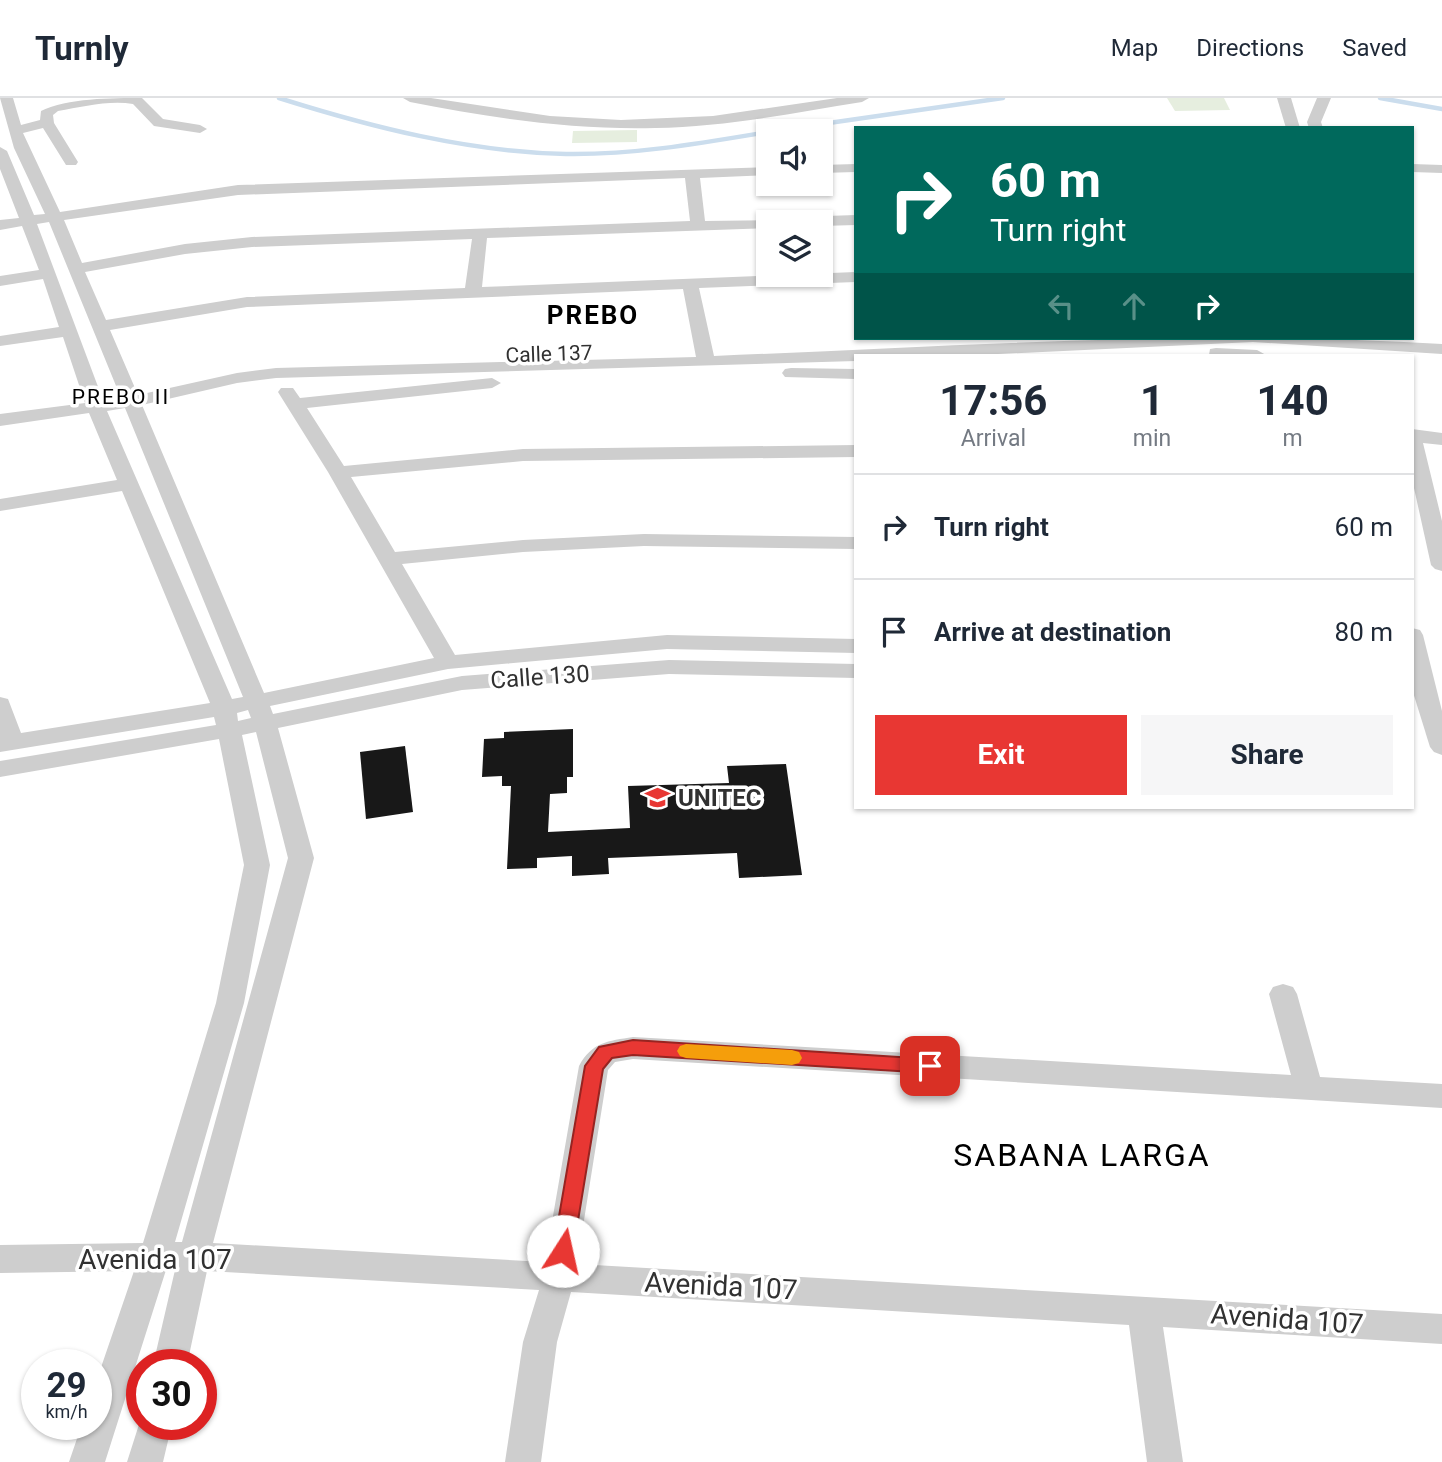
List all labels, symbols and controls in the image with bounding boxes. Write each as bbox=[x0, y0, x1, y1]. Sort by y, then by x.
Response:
text: Turnly bbox=[35, 29, 129, 68]
text: Map bbox=[1111, 34, 1158, 62]
text: Directions bbox=[1196, 34, 1304, 62]
text: Saved bbox=[1342, 34, 1407, 62]
map controls bbox=[756, 119, 833, 287]
button: sound bbox=[756, 119, 833, 196]
text: 60 m bbox=[990, 152, 1101, 209]
icon: right bbox=[875, 154, 966, 245]
button: layers bbox=[756, 210, 833, 287]
text: Turn right bbox=[990, 211, 1126, 249]
icon: left bbox=[1042, 287, 1080, 325]
icon: ahead bbox=[1115, 287, 1153, 325]
icon: right bbox=[1188, 287, 1226, 325]
district label: PREBO bbox=[547, 300, 639, 330]
street label: Calle 137 bbox=[505, 340, 593, 368]
text: 17:56 bbox=[939, 376, 1047, 425]
text: 1 bbox=[1140, 376, 1164, 425]
text: 140 bbox=[1256, 376, 1329, 425]
district label: PREBO II bbox=[72, 385, 170, 409]
text: Arrival bbox=[961, 425, 1026, 452]
text: min bbox=[1133, 425, 1171, 452]
text: m bbox=[1283, 425, 1303, 452]
icon: right bbox=[875, 508, 913, 546]
text: Turn right bbox=[934, 512, 1049, 542]
text: 60 m bbox=[1335, 512, 1393, 542]
icon: arrive bbox=[875, 613, 913, 651]
text: Arrive at destination bbox=[934, 617, 1171, 647]
text: 80 m bbox=[1335, 617, 1393, 647]
street label: Calle 130 bbox=[489, 660, 591, 694]
button: Exit bbox=[875, 715, 1127, 795]
button: Share bbox=[1141, 715, 1393, 795]
school or university icon: UNITEC bbox=[644, 784, 672, 812]
place label: UNITEC bbox=[678, 784, 762, 812]
pin bbox=[900, 1036, 960, 1096]
icon: arrive bbox=[911, 1047, 949, 1085]
district label: SABANA LARGA bbox=[953, 1136, 1211, 1174]
position arrow bbox=[526, 1214, 600, 1288]
street label: Avenida 107 bbox=[78, 1243, 232, 1276]
street label: Avenida 107 bbox=[644, 1266, 798, 1306]
street label: Avenida 107 bbox=[1209, 1297, 1365, 1341]
speed limit sign: 30 bbox=[126, 1349, 217, 1440]
text: 29 bbox=[46, 1365, 87, 1406]
text: km/h bbox=[45, 1401, 88, 1422]

